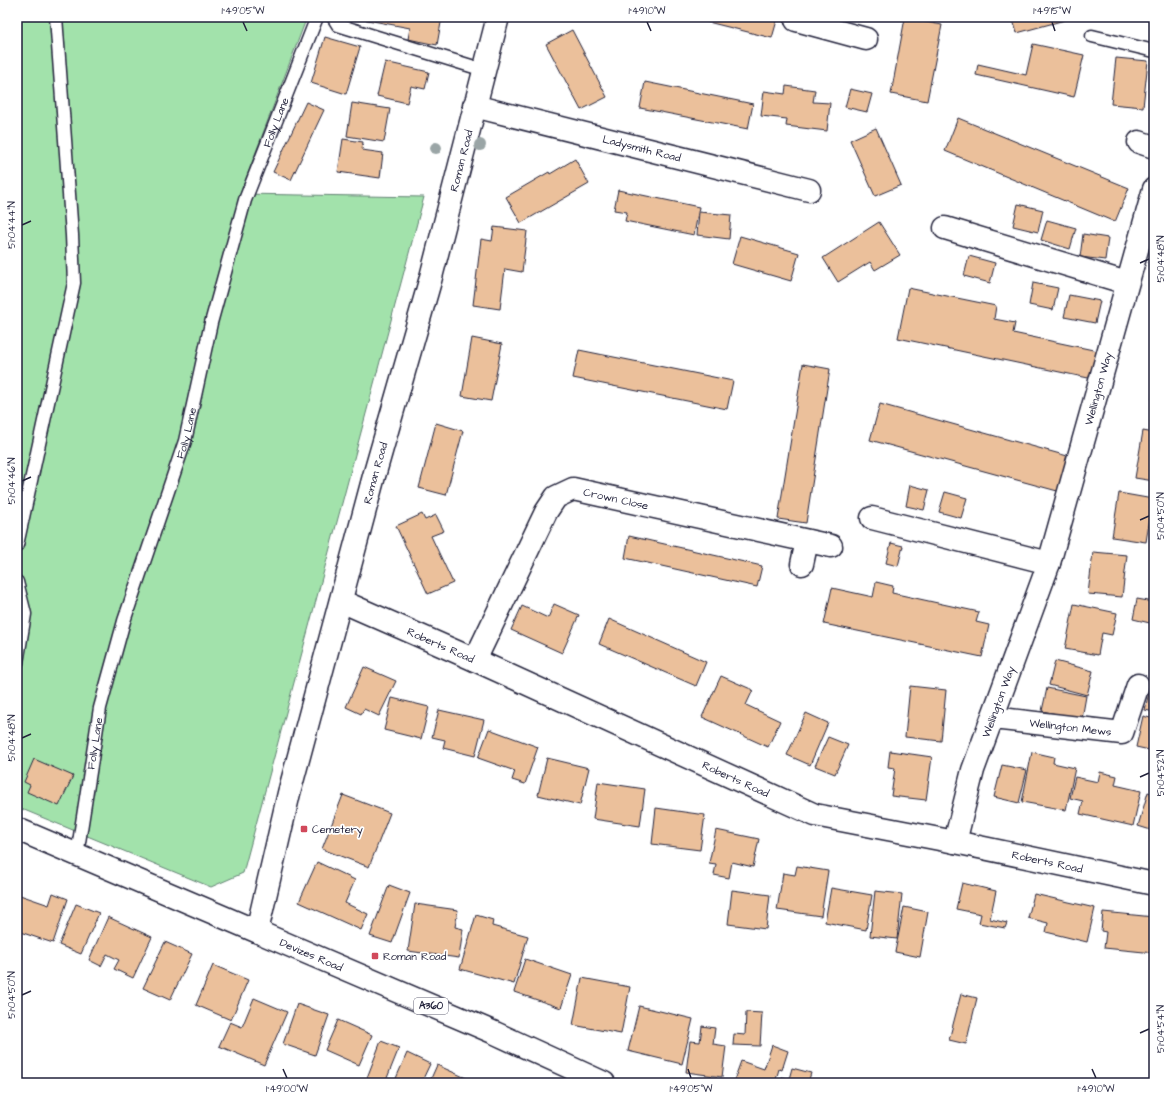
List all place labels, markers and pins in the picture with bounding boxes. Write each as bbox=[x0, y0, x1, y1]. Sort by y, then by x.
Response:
place label: Cemetery bbox=[312, 822, 363, 838]
marker: Cemetery bbox=[299, 824, 309, 834]
place label: Roman Road bbox=[383, 949, 447, 964]
marker: Roman Road bbox=[370, 951, 380, 961]

